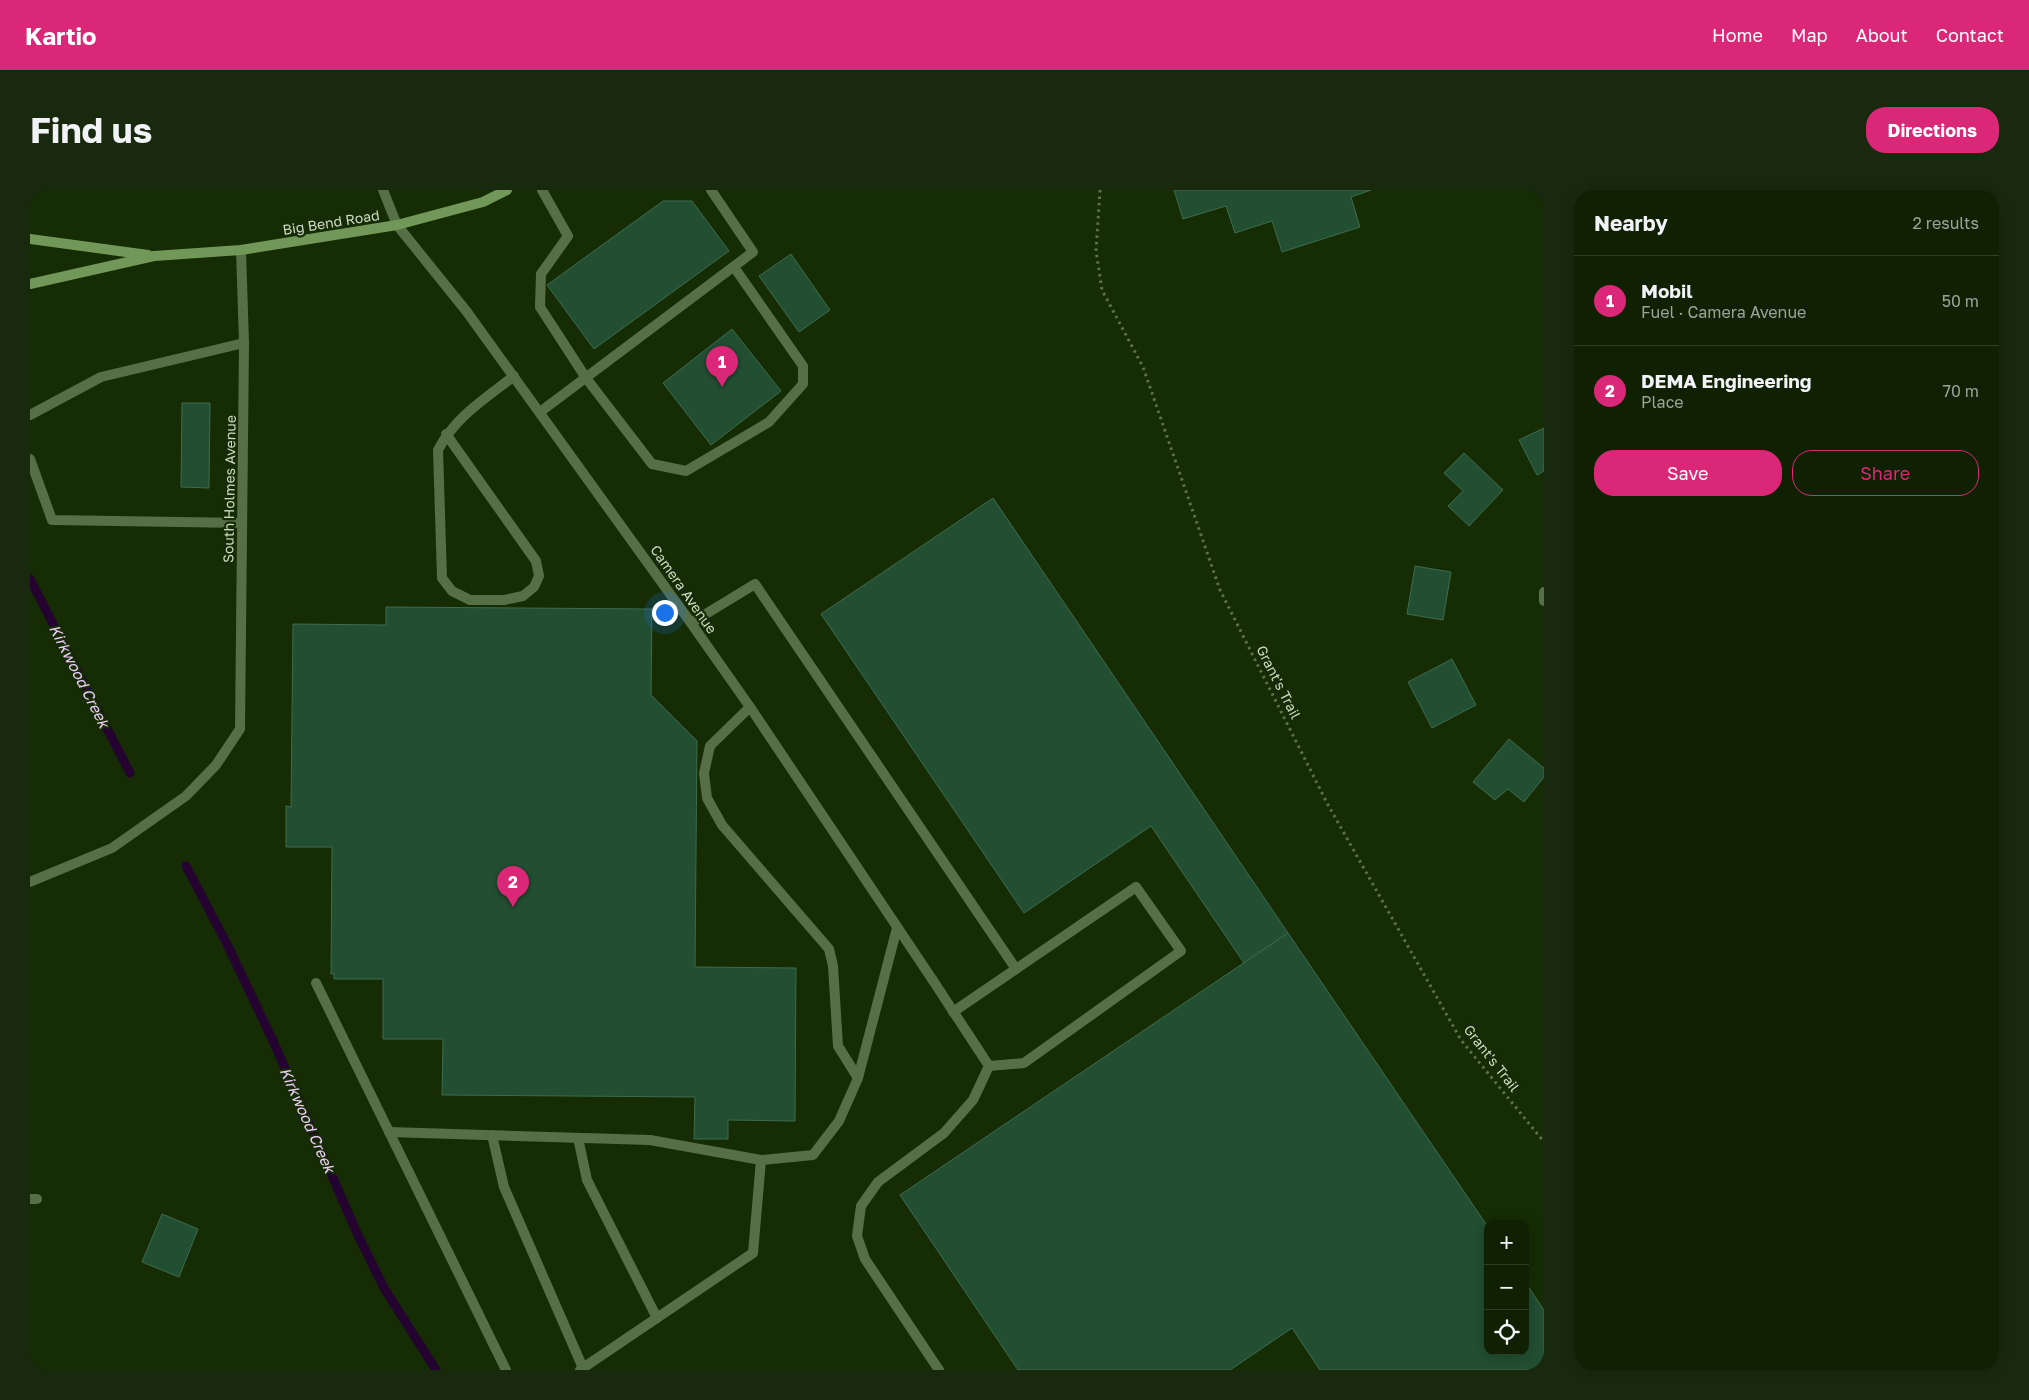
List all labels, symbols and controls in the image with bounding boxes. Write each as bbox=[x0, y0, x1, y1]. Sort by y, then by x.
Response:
text: Kartio bbox=[25, 21, 97, 50]
text: Home bbox=[1712, 24, 1763, 46]
text: Map bbox=[1791, 24, 1828, 46]
text: About bbox=[1856, 24, 1908, 46]
text: Contact bbox=[1936, 24, 2004, 46]
button: Directions bbox=[1866, 107, 1999, 153]
text: Find us bbox=[30, 109, 152, 151]
street label: Big Bend Road bbox=[281, 206, 381, 238]
text: Nearby bbox=[1594, 210, 1668, 236]
text: 2 results bbox=[1913, 213, 1979, 233]
text: Mobil bbox=[1641, 279, 1693, 302]
text: 1 bbox=[1606, 291, 1614, 311]
text: 50 m bbox=[1942, 291, 1979, 311]
text: Fuel · Camera Avenue bbox=[1641, 302, 1806, 322]
pin: 1 bbox=[706, 346, 738, 387]
text: DEMA Engineering bbox=[1641, 369, 1812, 392]
text: 2 bbox=[1605, 381, 1615, 401]
text: 70 m bbox=[1942, 381, 1979, 401]
text: Place bbox=[1641, 392, 1684, 412]
street label: South Holmes Avenue bbox=[219, 415, 239, 563]
button: Save bbox=[1594, 450, 1782, 496]
button: Share bbox=[1792, 450, 1979, 496]
street label: Camera Avenue bbox=[647, 541, 721, 637]
your location bbox=[652, 600, 678, 626]
water label: Kirkwood Creek bbox=[46, 621, 114, 732]
street label: Grant's Trail bbox=[1253, 642, 1305, 722]
pin: 2 bbox=[497, 866, 529, 907]
street label: Grant's Trail bbox=[1461, 1021, 1523, 1095]
water label: Kirkwood Creek bbox=[277, 1064, 340, 1177]
map controls bbox=[1484, 1220, 1529, 1355]
button: + bbox=[1484, 1220, 1529, 1265]
button: − bbox=[1484, 1265, 1529, 1310]
button: locate bbox=[1484, 1310, 1529, 1355]

